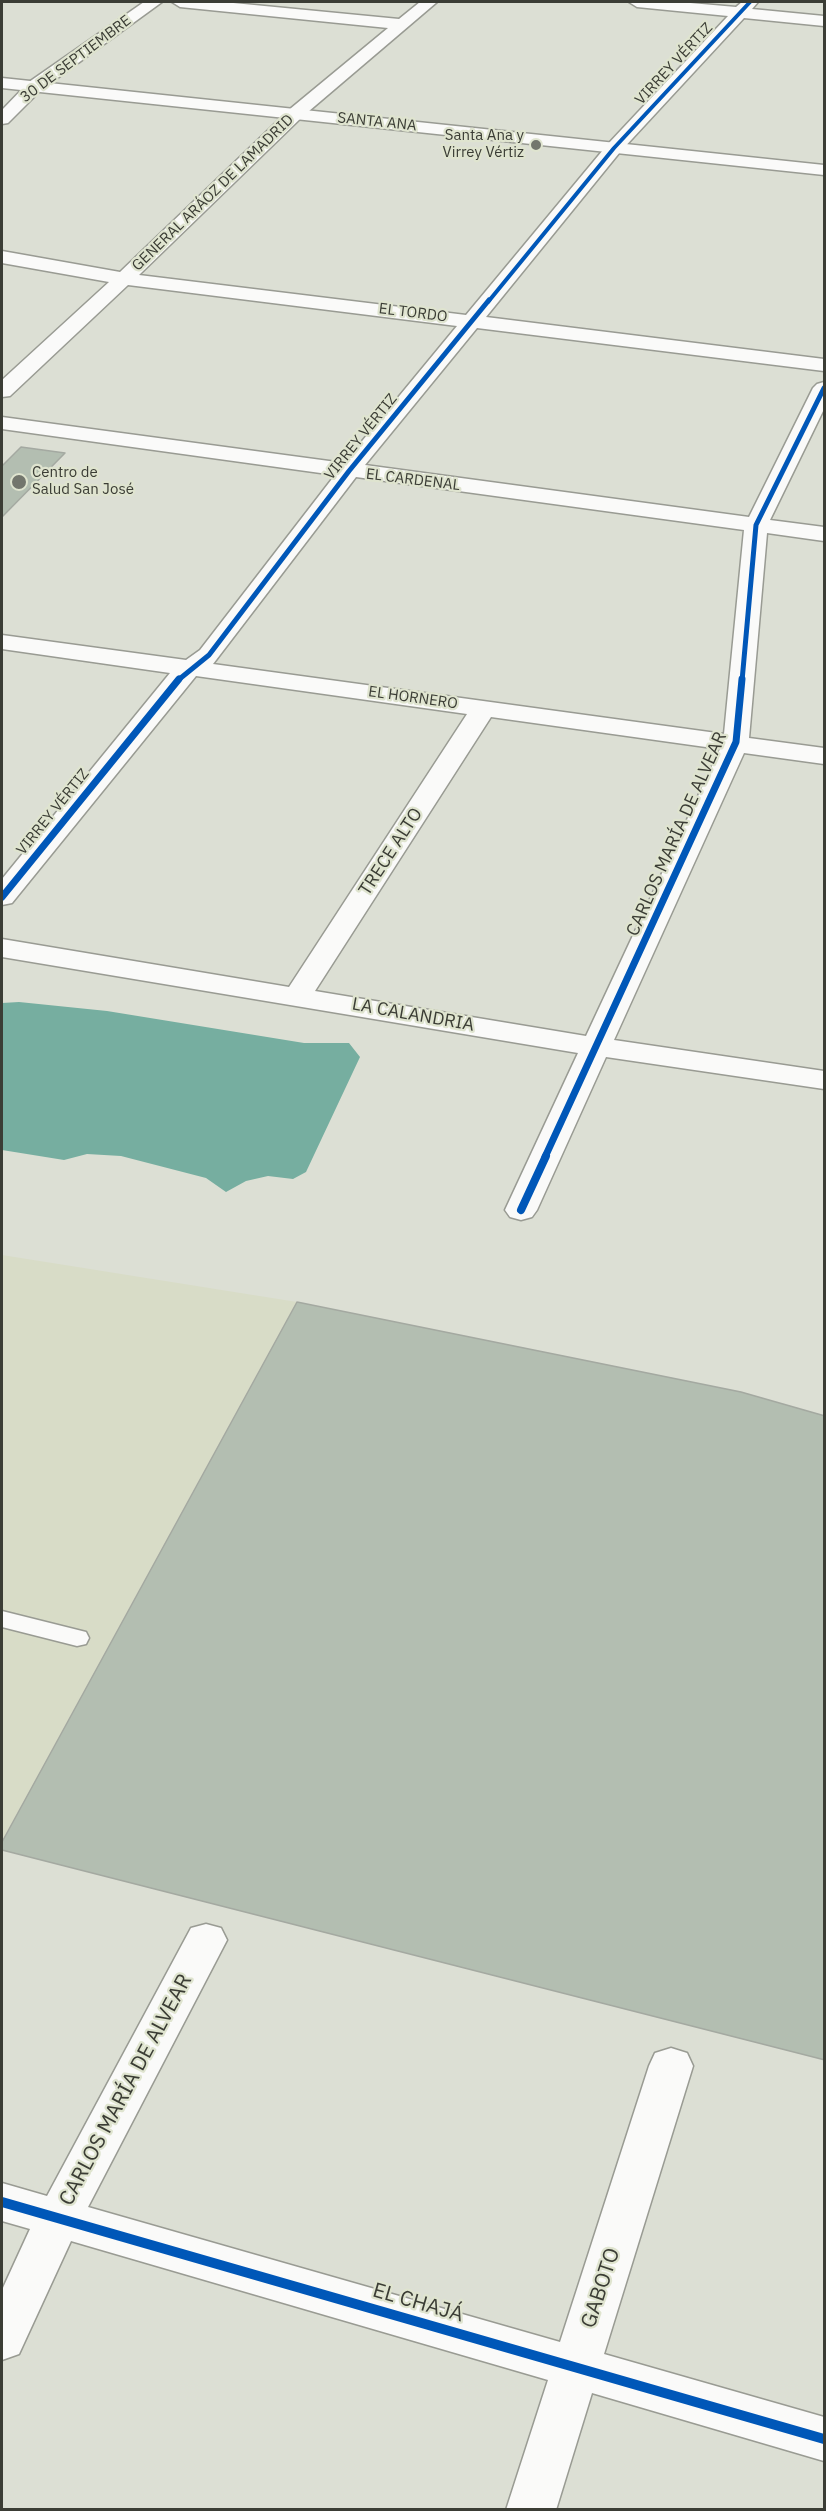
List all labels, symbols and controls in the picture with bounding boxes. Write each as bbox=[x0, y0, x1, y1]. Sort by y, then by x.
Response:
street label: 30 DE SEPTIEMBRE bbox=[17, 11, 135, 107]
street label: VIRREY VÉRTIZ bbox=[631, 19, 717, 109]
street label: SANTA ANA bbox=[337, 109, 417, 135]
street label: GENERAL ARÁOZ DE LAMADRID bbox=[129, 111, 297, 275]
place label: Santa Ana y Virrey Vértiz bbox=[443, 127, 524, 162]
marker: Santa Ana y Virrey Vértiz bbox=[529, 138, 543, 152]
street label: EL TORDO bbox=[378, 300, 448, 326]
street label: VIRREY VÉRTIZ bbox=[321, 390, 401, 484]
place label: Centro de Salud San José bbox=[32, 464, 134, 499]
street label: EL CARDENAL bbox=[365, 465, 461, 495]
marker: Centro de Salud San José bbox=[10, 473, 28, 491]
street label: EL HORNERO bbox=[367, 683, 459, 713]
street label: CARLOS MARÍA DE ALVEAR bbox=[622, 728, 732, 940]
street label: VIRREY VÉRTIZ bbox=[13, 765, 93, 859]
street label: TRECE ALTO bbox=[355, 804, 427, 900]
street label: LA CALANDRIA bbox=[350, 994, 476, 1036]
street label: CARLOS MARÍA DE ALVEAR bbox=[54, 1970, 198, 2210]
street label: GABOTO bbox=[576, 2245, 626, 2331]
street label: EL CHAJÁ bbox=[370, 2278, 466, 2328]

